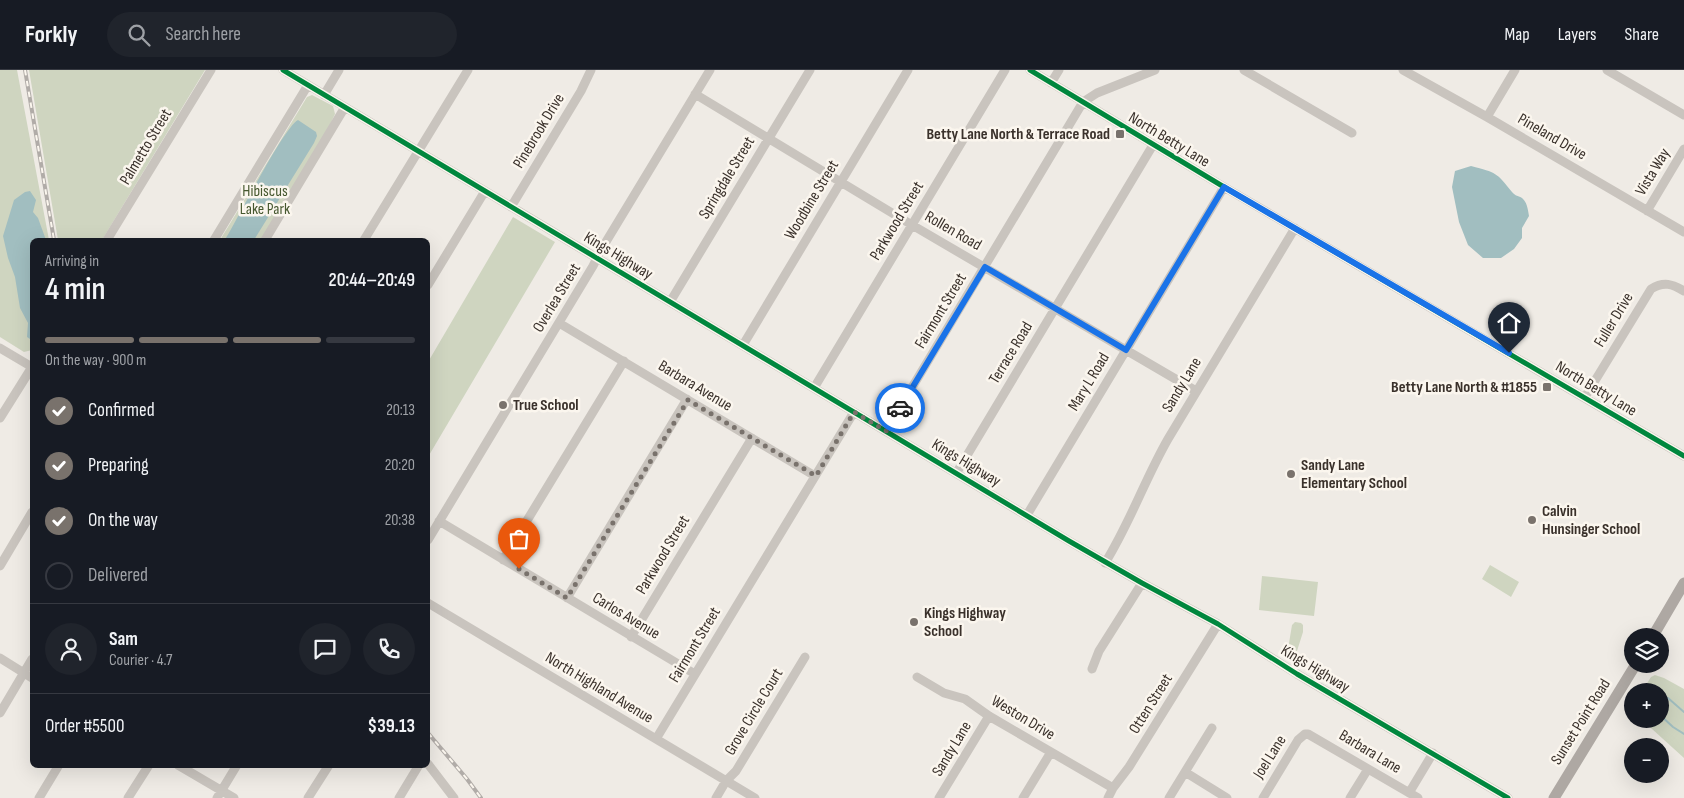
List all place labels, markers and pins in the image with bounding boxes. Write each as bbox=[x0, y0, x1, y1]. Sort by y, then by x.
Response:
place label: Betty Lane North & Terrace Road bbox=[926, 125, 1110, 144]
marker: Betty Lane North & Terrace Road bbox=[1114, 128, 1126, 140]
pin bbox=[1488, 302, 1530, 353]
place label: Betty Lane North & #1855 bbox=[1391, 378, 1537, 397]
marker: Betty Lane North & #1855 bbox=[1541, 381, 1553, 393]
place label: True School bbox=[513, 396, 579, 415]
marker: True School bbox=[497, 399, 509, 411]
place label: Sandy Lane Elementary School bbox=[1301, 456, 1407, 493]
marker: Sandy Lane Elementary School bbox=[1285, 468, 1297, 480]
place label: Calvin Hunsinger School bbox=[1542, 502, 1640, 539]
marker: Calvin Hunsinger School bbox=[1526, 514, 1538, 526]
pin bbox=[498, 518, 540, 569]
place label: Kings Highway School bbox=[924, 604, 1006, 641]
marker: Kings Highway School bbox=[908, 616, 920, 628]

